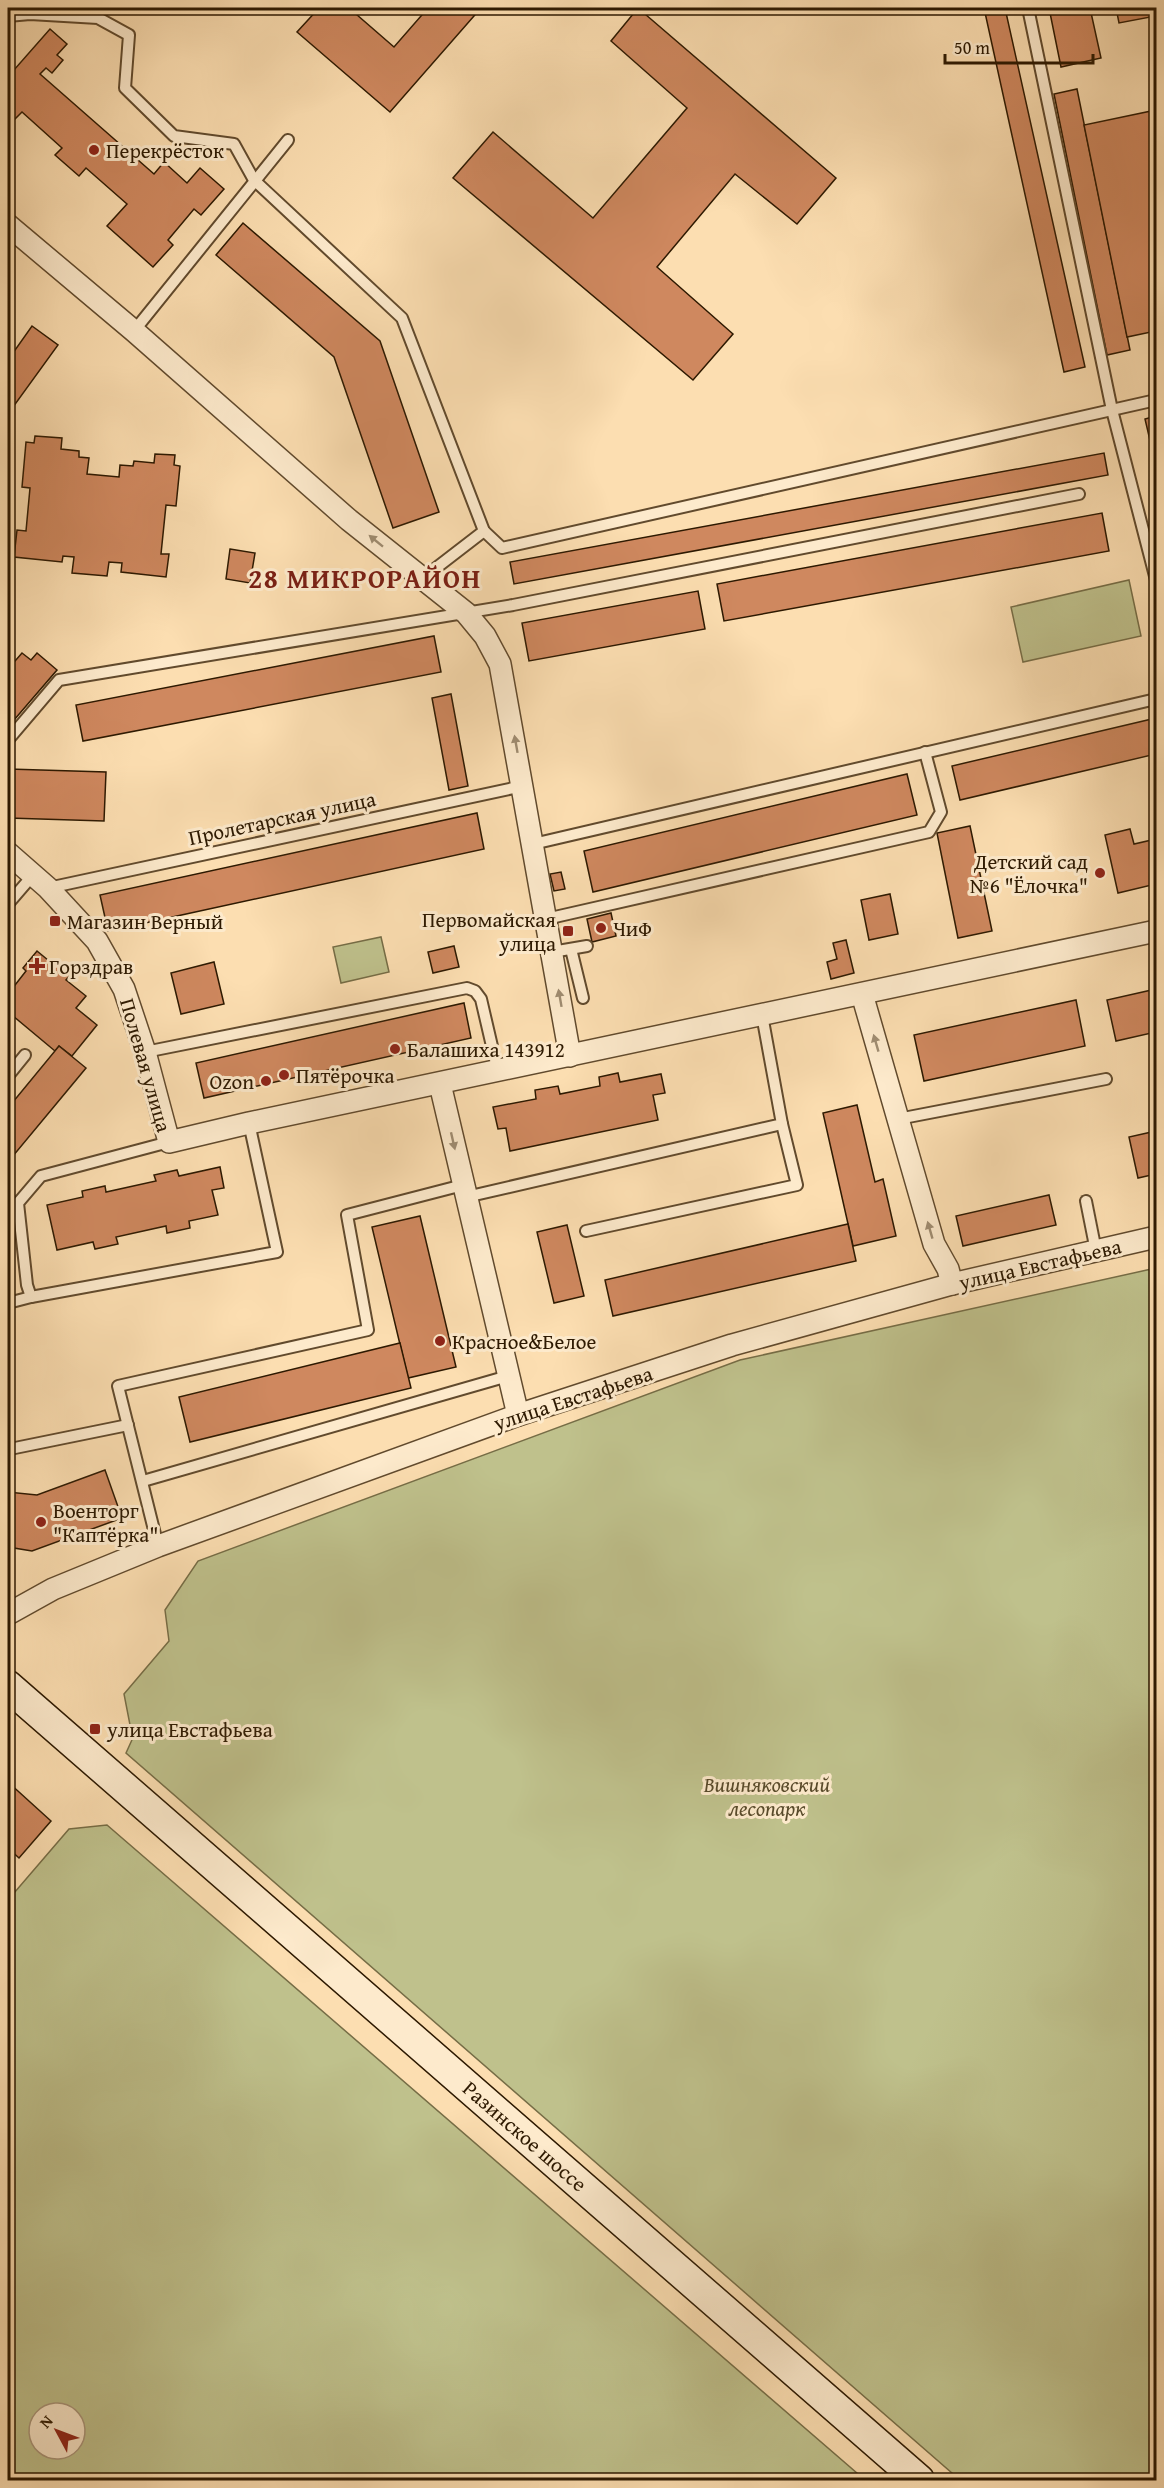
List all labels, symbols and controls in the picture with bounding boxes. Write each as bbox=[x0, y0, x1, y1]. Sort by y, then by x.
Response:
scale bar bbox=[945, 27, 1094, 65]
text: 50 m bbox=[954, 34, 990, 61]
place label: Перекрёсток bbox=[106, 135, 224, 166]
marker: Перекрёсток bbox=[87, 143, 101, 157]
one-way arrow bbox=[368, 535, 384, 548]
district label: 28 МИКРОРАЙОН bbox=[248, 558, 482, 598]
one-way arrow bbox=[511, 734, 520, 753]
street label: Пролетарская улица bbox=[186, 783, 378, 853]
place label: Детский сад №6 "Ёлочка" bbox=[970, 846, 1089, 901]
marker: Детский сад №6 "Ёлочка" bbox=[1093, 866, 1107, 880]
place label: Первомайская улица bbox=[422, 904, 556, 959]
place label: Магазин Верный bbox=[67, 906, 223, 937]
place label: ЧиФ bbox=[613, 913, 652, 944]
marker: Магазин Верный bbox=[48, 914, 62, 928]
marker: ЧиФ bbox=[594, 921, 608, 935]
marker: Первомайская улица bbox=[561, 924, 575, 938]
place label: Горздрав bbox=[49, 951, 133, 982]
marker: Горздрав bbox=[30, 959, 44, 973]
one-way arrow bbox=[555, 988, 564, 1007]
street label: Полевая улица bbox=[112, 994, 180, 1136]
place label: Балашиха 143912 bbox=[407, 1034, 565, 1065]
one-way arrow bbox=[871, 1034, 880, 1052]
marker: Балашиха 143912 bbox=[388, 1042, 402, 1056]
place label: Пятёрочка bbox=[296, 1060, 394, 1091]
place label: Ozon bbox=[210, 1066, 254, 1097]
marker: Пятёрочка bbox=[277, 1068, 291, 1082]
marker: Ozon bbox=[259, 1074, 273, 1088]
one-way arrow bbox=[449, 1132, 459, 1150]
one-way arrow bbox=[925, 1221, 934, 1239]
street label: улица Евстафьева bbox=[955, 1230, 1124, 1298]
place label: Красное&Белое bbox=[452, 1326, 597, 1357]
marker: Красное&Белое bbox=[433, 1334, 447, 1348]
street label: улица Евстафьева bbox=[488, 1358, 657, 1439]
place label: Военторг "Каптёрка" bbox=[53, 1495, 159, 1550]
marker: Военторг "Каптёрка" bbox=[34, 1515, 48, 1529]
place label: улица Евстафьева bbox=[106, 1714, 273, 1745]
marker: улица Евстафьева bbox=[88, 1722, 102, 1736]
park label: Вишняковский лесопарк bbox=[703, 1769, 830, 1824]
street label: Разинское шоссе bbox=[456, 2073, 594, 2199]
north arrow bbox=[27, 2401, 87, 2461]
text: N bbox=[33, 2409, 58, 2433]

